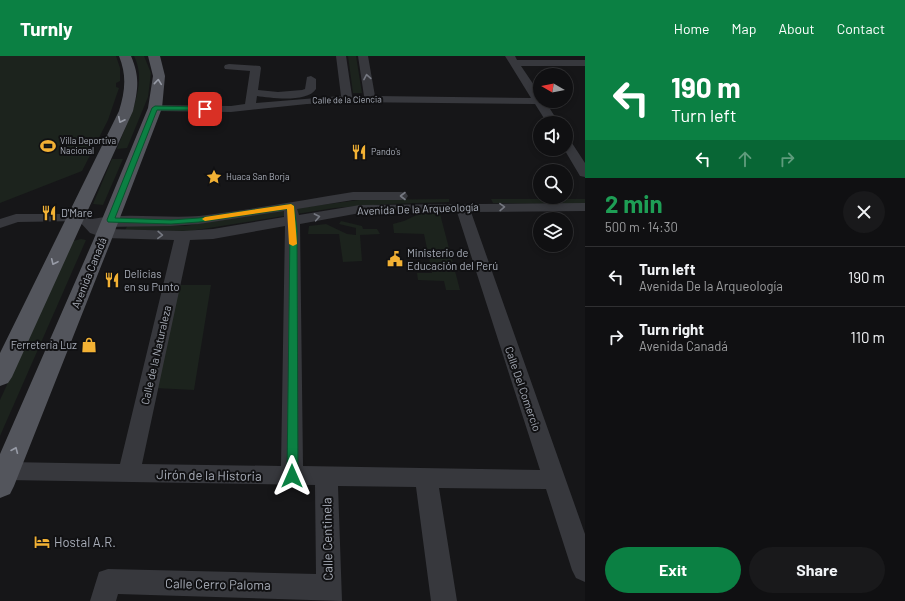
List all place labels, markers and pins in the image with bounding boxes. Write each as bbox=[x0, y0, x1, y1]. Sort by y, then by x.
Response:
pin bbox=[188, 92, 222, 126]
place label: Villa Deportiva Nacional bbox=[60, 135, 116, 156]
sports icon: Villa Deportiva Nacional bbox=[39, 137, 57, 155]
restaurant icon: Pando's bbox=[350, 143, 368, 161]
place label: Pando's bbox=[371, 146, 401, 157]
place icon: Huaca San Borja bbox=[205, 168, 223, 186]
place label: Huaca San Borja bbox=[226, 171, 290, 182]
restaurant icon: D'Mare bbox=[40, 204, 58, 222]
place label: D'Mare bbox=[61, 206, 93, 219]
place label: Ministerio de Educación del Perú bbox=[407, 246, 498, 272]
public building icon: Ministerio de Educación del Perú bbox=[386, 250, 404, 268]
place label: Delicias en su Punto bbox=[124, 267, 180, 293]
restaurant icon: Delicias en su Punto bbox=[103, 271, 121, 289]
shop icon: Ferretería Luz bbox=[80, 336, 98, 354]
place label: Ferretería Luz bbox=[11, 338, 77, 351]
hotel icon: Hostal A.R. bbox=[33, 533, 51, 551]
place label: Hostal A.R. bbox=[54, 534, 116, 550]

